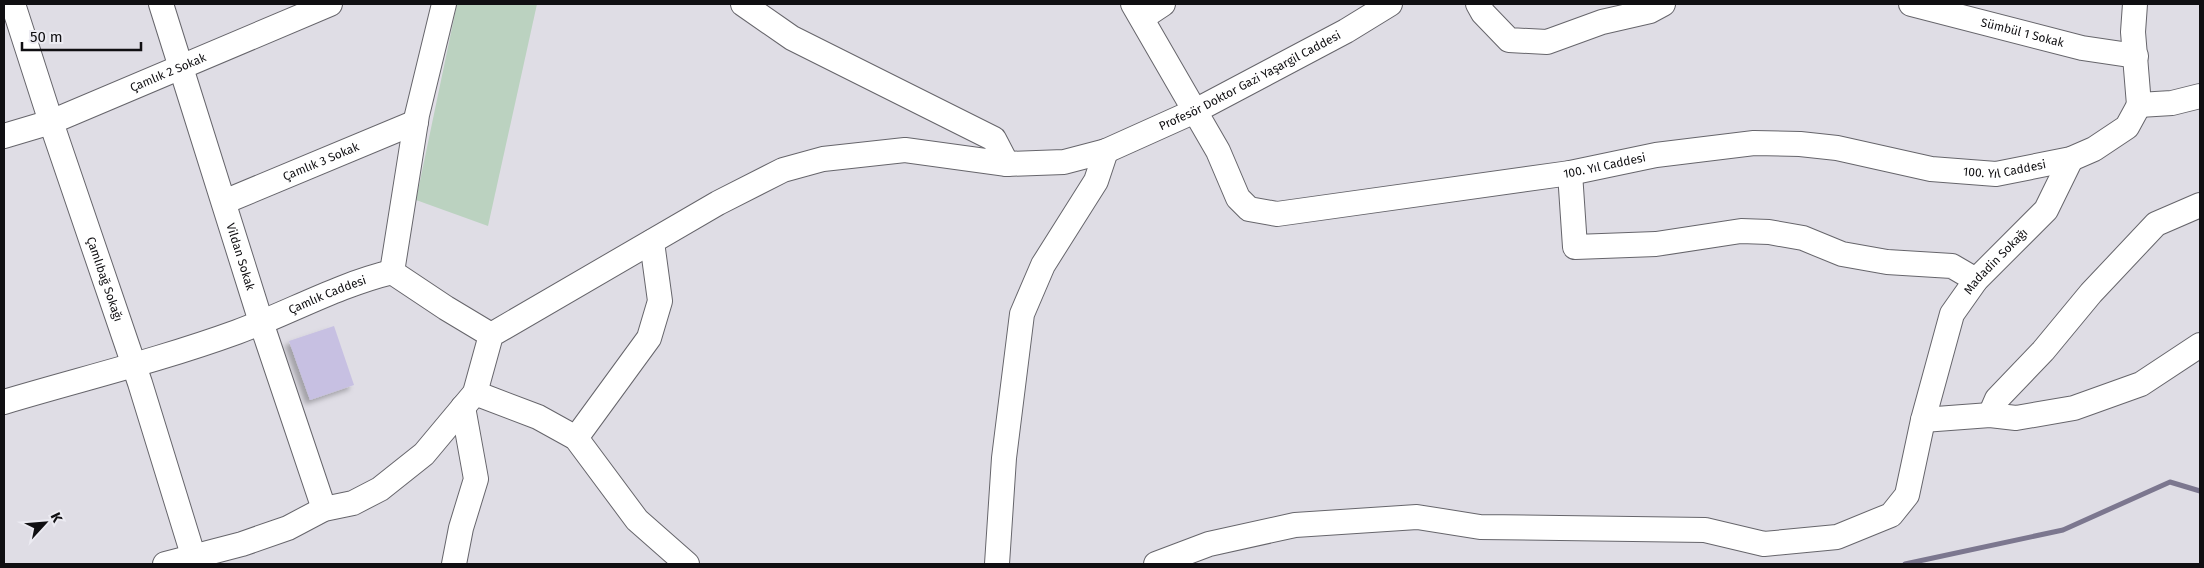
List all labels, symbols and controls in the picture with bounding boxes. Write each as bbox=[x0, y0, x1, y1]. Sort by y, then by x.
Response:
street label: Sümbül 1 Sokak bbox=[1979, 15, 2066, 50]
scale bar bbox=[22, 20, 141, 52]
text: 50 m bbox=[30, 28, 63, 46]
street label: Profesör Doktor Gazi Yaşargil Caddesi bbox=[1157, 28, 1343, 133]
street label: Çamlık 2 Sokak bbox=[128, 50, 209, 95]
street label: Çamlık 3 Sokak bbox=[281, 139, 362, 184]
street label: 100. Yıl Caddesi bbox=[1562, 150, 1647, 181]
street label: 100. Yıl Caddesi bbox=[1963, 157, 2047, 181]
street label: Vildan Sokak bbox=[223, 221, 258, 293]
street label: Madadin Sokağı bbox=[1961, 225, 2031, 297]
street label: Çamlıbağ Sokağı bbox=[84, 235, 126, 323]
street label: Çamlık Caddesi bbox=[286, 273, 368, 317]
north arrow bbox=[20, 498, 70, 548]
text: K bbox=[47, 510, 66, 526]

